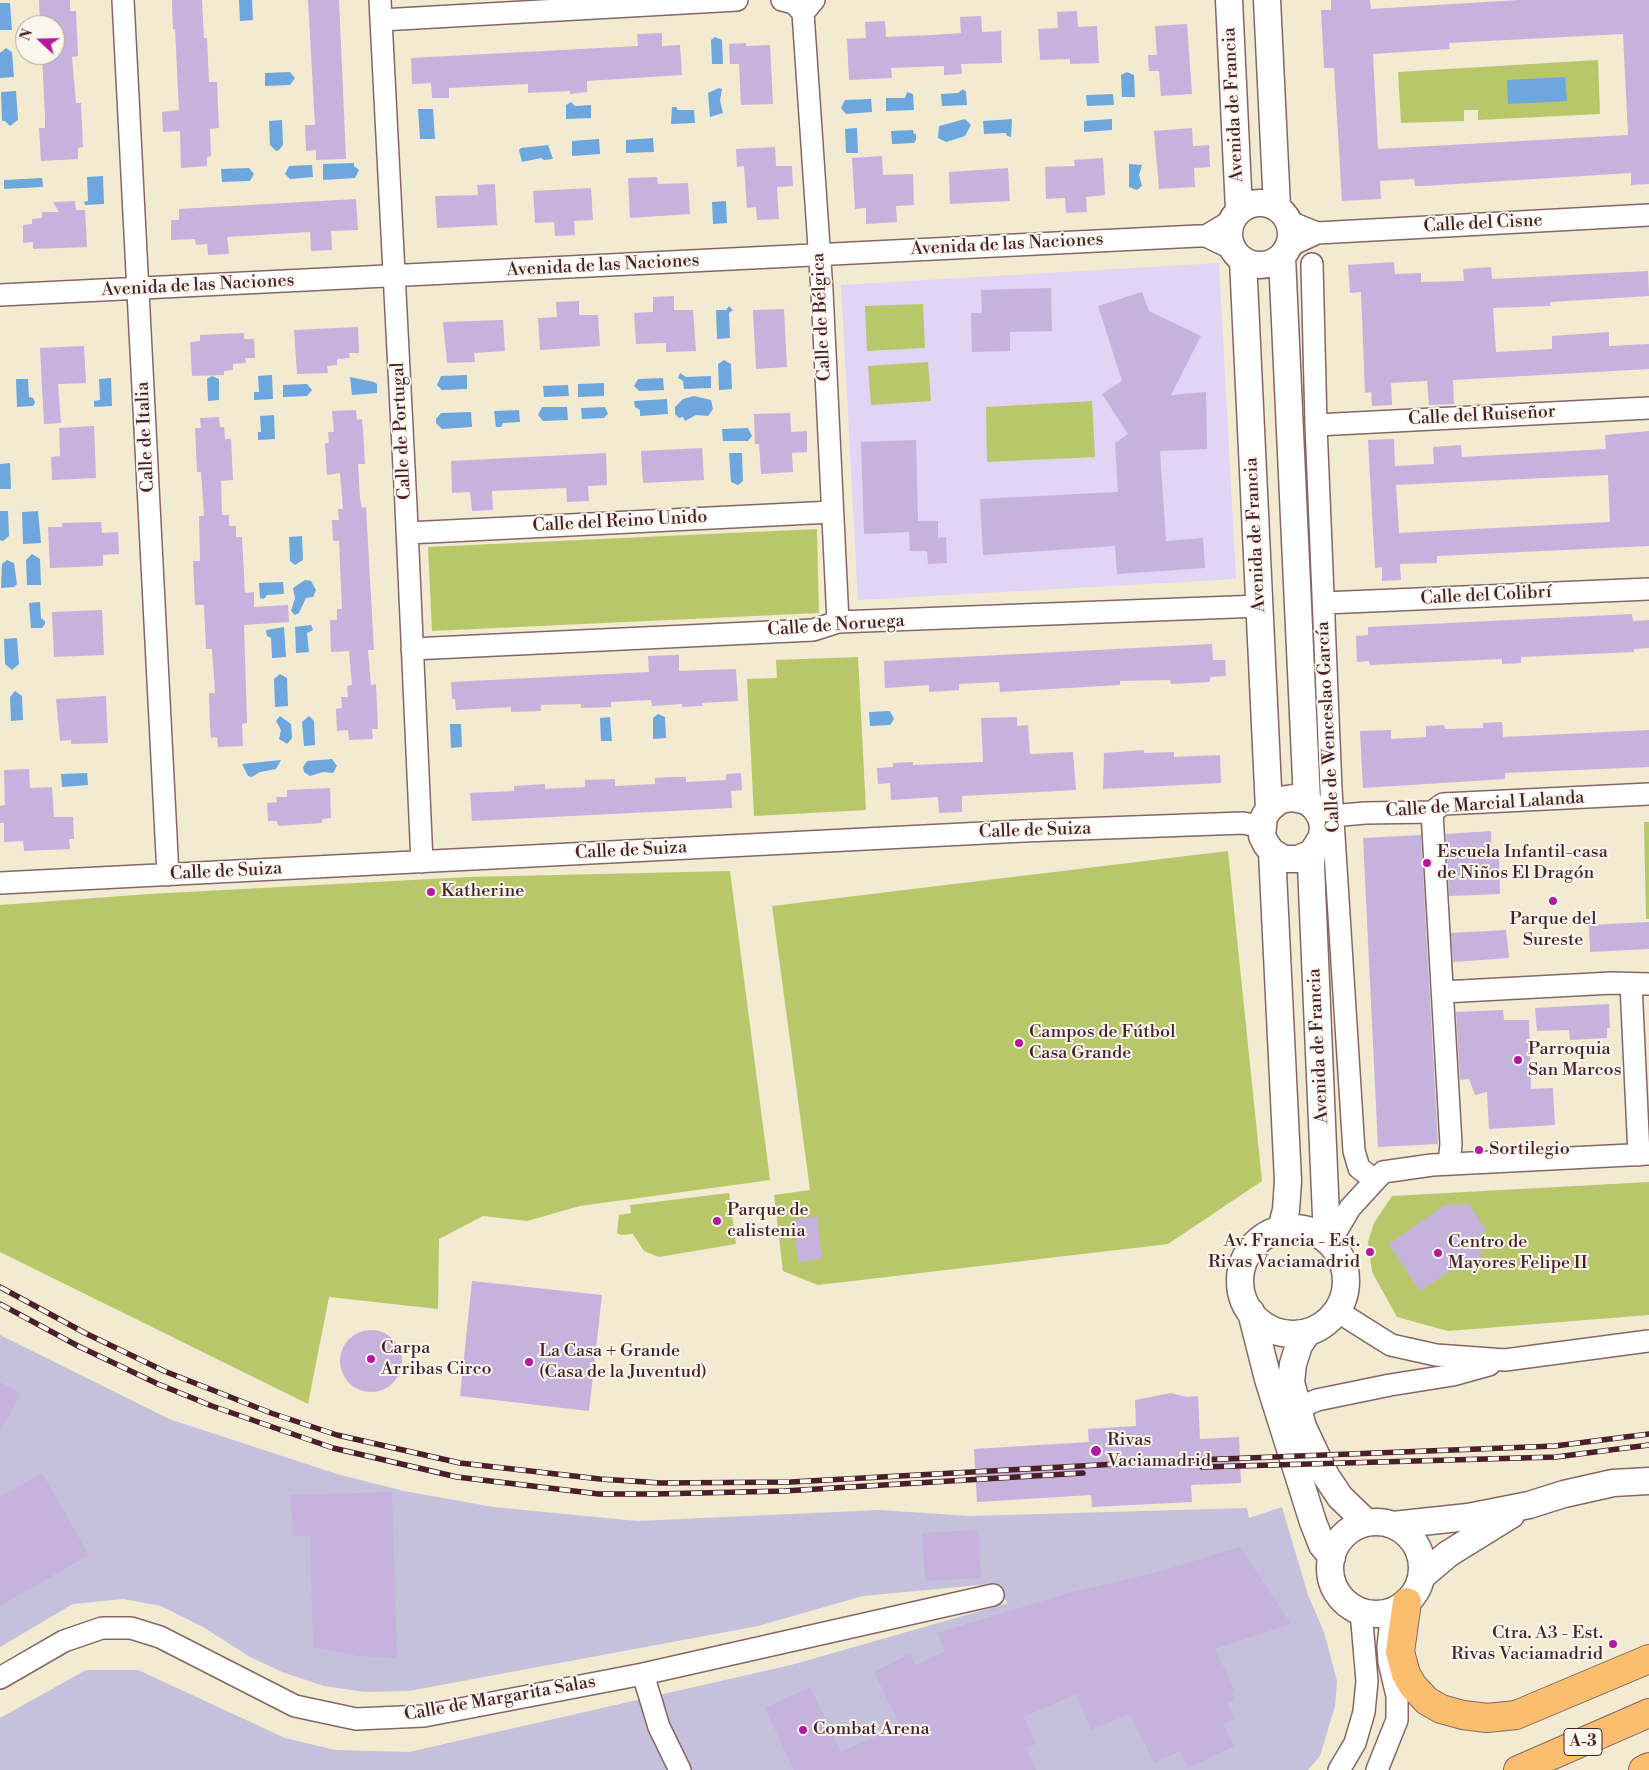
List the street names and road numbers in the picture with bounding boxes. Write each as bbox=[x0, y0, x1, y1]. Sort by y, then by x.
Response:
street label: Avenida de Francia bbox=[1219, 27, 1249, 183]
street label: Calle del Cisne bbox=[1423, 210, 1543, 238]
street label: Avenida de las Naciones bbox=[910, 229, 1104, 261]
street label: Avenida de las Naciones bbox=[506, 250, 700, 282]
street label: Calle de Bélgica bbox=[808, 252, 836, 382]
street label: Avenida de las Naciones bbox=[101, 270, 295, 302]
street label: Calle de Portugal bbox=[388, 362, 416, 500]
street label: Calle de Italia bbox=[132, 381, 160, 493]
street label: Calle del Ruiseñor bbox=[1408, 401, 1556, 431]
street label: Avenida de Francia bbox=[1241, 457, 1271, 613]
street label: Calle del Reino Unido bbox=[532, 507, 708, 537]
street label: Calle del Colibrí bbox=[1420, 582, 1552, 610]
street label: Calle de Noruega bbox=[767, 610, 905, 642]
street label: Calle de Wenceslao García bbox=[1313, 621, 1345, 833]
street label: Calle de Marcial Lalanda bbox=[1385, 787, 1585, 823]
street label: Calle de Suiza bbox=[979, 818, 1091, 844]
street label: Calle de Suiza bbox=[574, 837, 688, 865]
street label: Calle de Suiza bbox=[169, 858, 283, 886]
street label: Avenida de Francia bbox=[1304, 968, 1334, 1124]
street label: Calle de Margarita Salas bbox=[403, 1672, 597, 1726]
road number: A-3 bbox=[1564, 1728, 1602, 1755]

